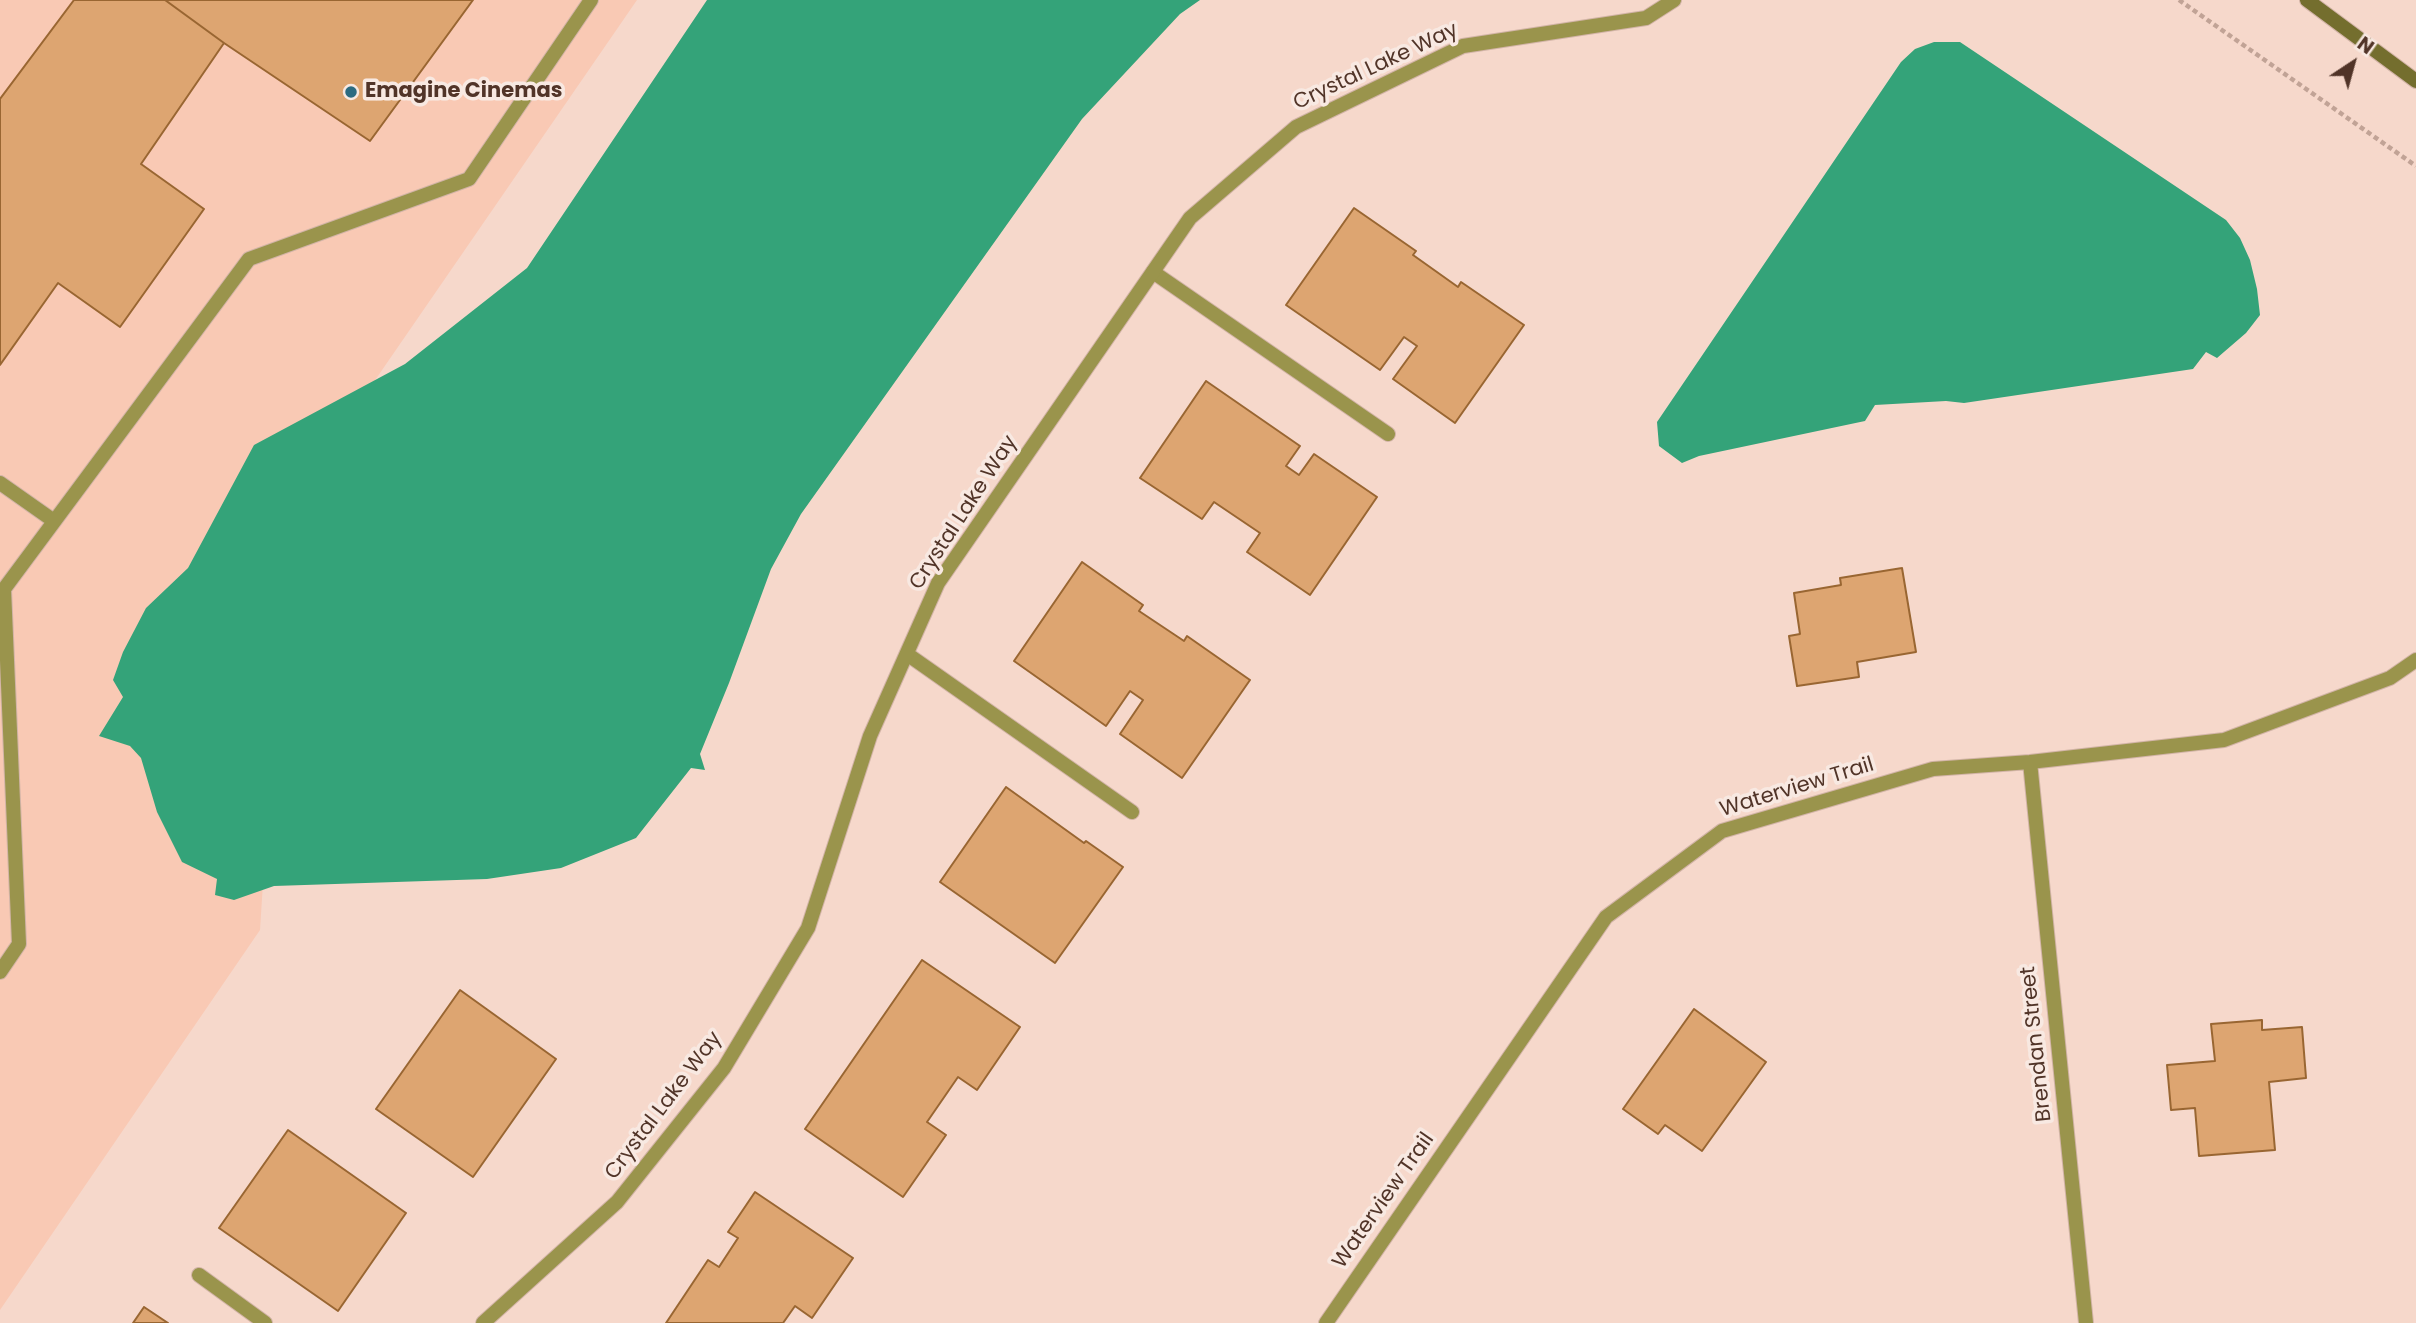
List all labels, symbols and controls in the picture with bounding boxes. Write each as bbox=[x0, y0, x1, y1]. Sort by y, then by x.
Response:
street label: Crystal Lake Way bbox=[1290, 18, 1462, 116]
north arrow bbox=[2318, 28, 2388, 98]
text: N bbox=[2352, 30, 2379, 61]
place label: Emagine Cinemas bbox=[365, 79, 562, 105]
marker: Emagine Cinemas bbox=[343, 84, 359, 100]
street label: Crystal Lake Way bbox=[905, 431, 1023, 595]
street label: Waterview Trail bbox=[1717, 753, 1877, 823]
street label: Brendan Street bbox=[2016, 965, 2058, 1123]
street label: Crystal Lake Way bbox=[600, 1027, 728, 1185]
street label: Waterview Trail bbox=[1328, 1128, 1440, 1274]

